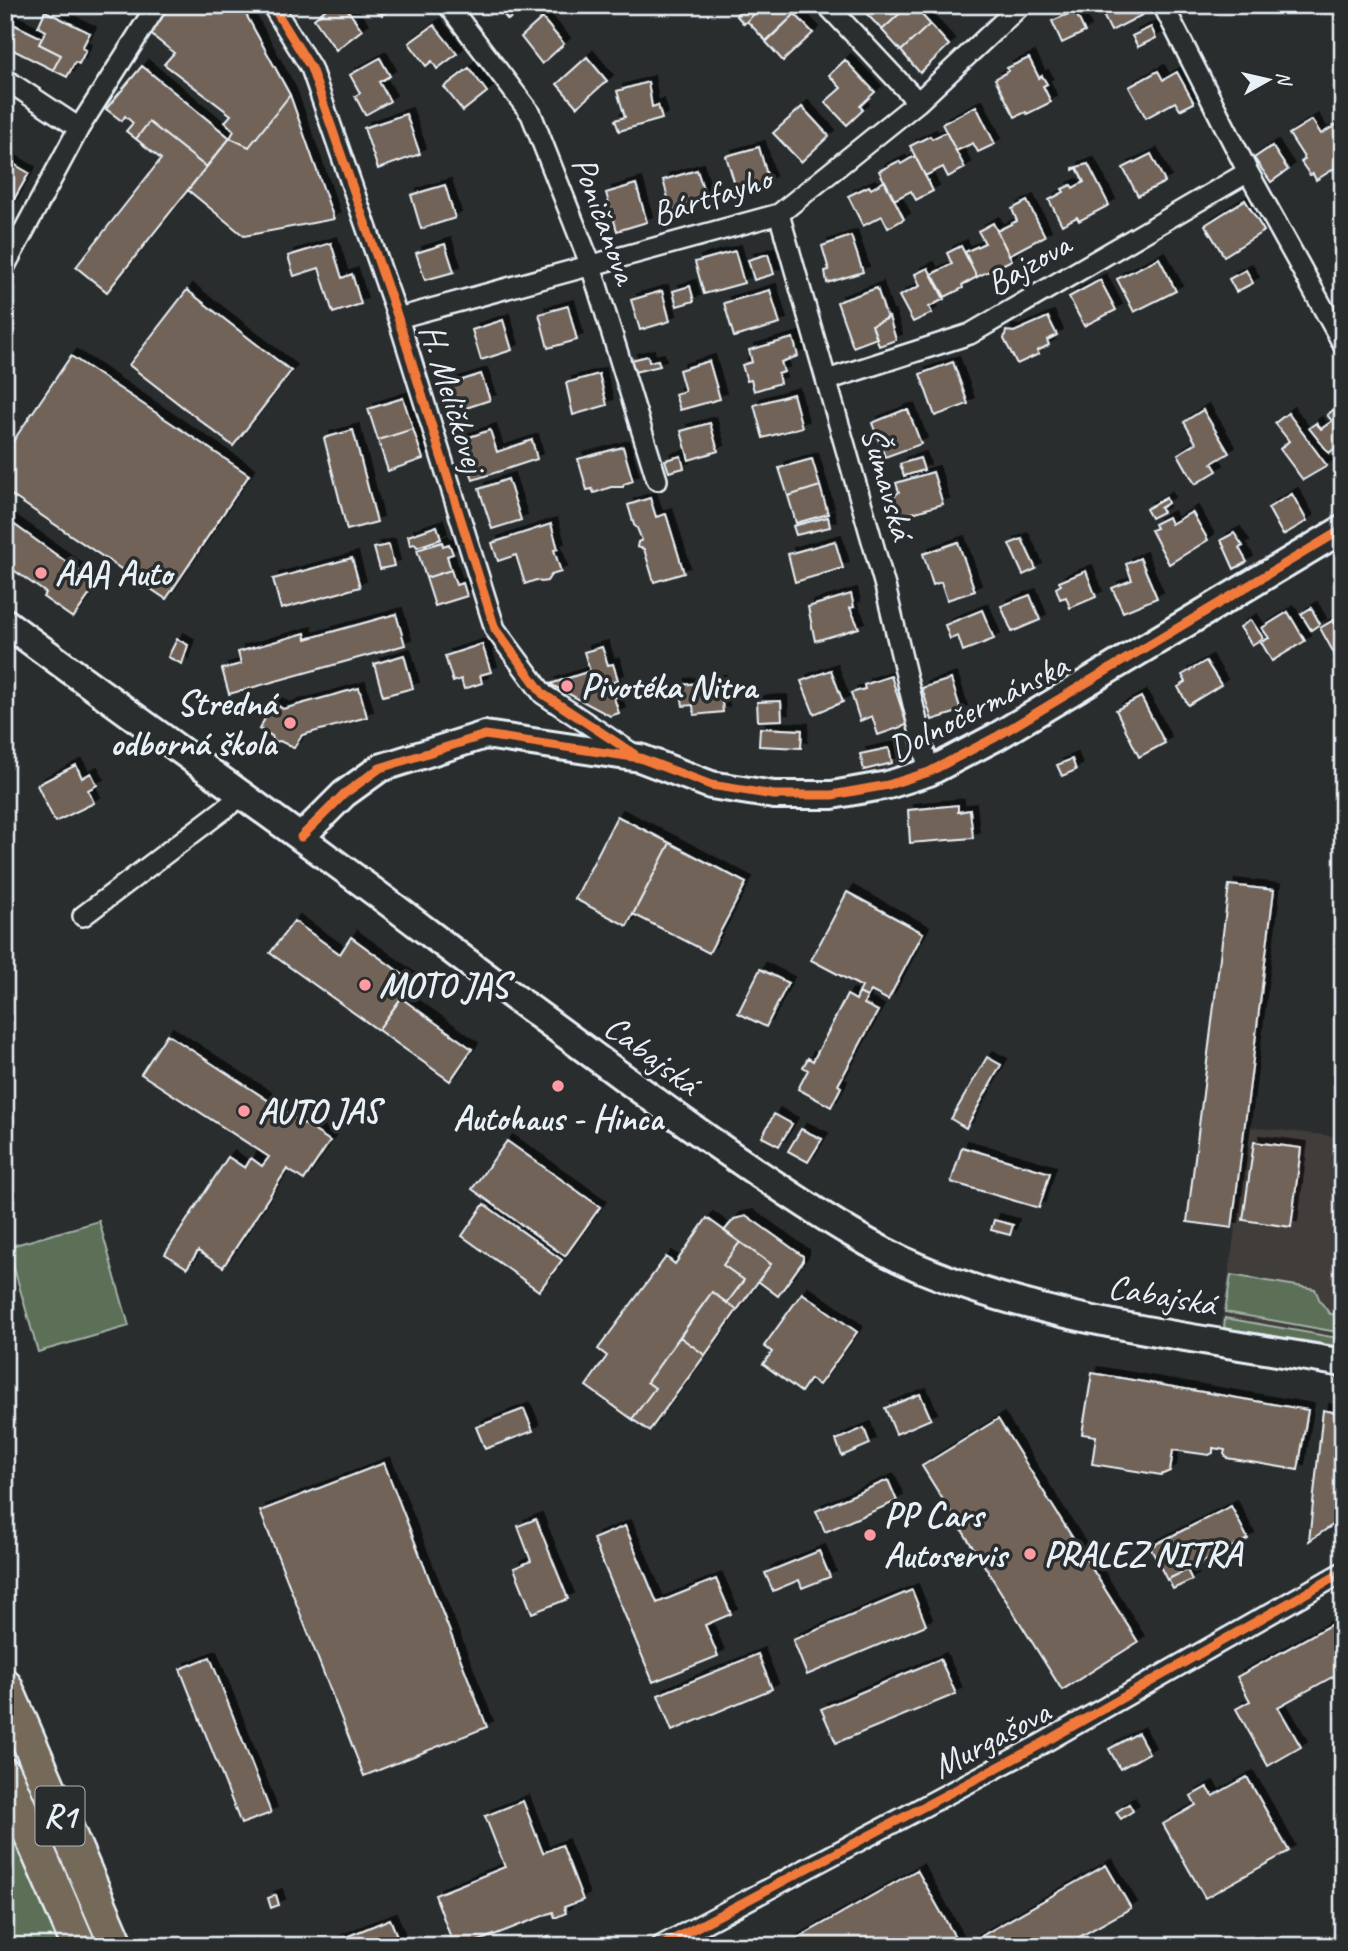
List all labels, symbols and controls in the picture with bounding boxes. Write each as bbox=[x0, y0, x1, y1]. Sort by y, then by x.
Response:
north arrow bbox=[1232, 46, 1302, 116]
text: N bbox=[1271, 70, 1297, 88]
street label: Poničanova bbox=[561, 150, 650, 292]
street label: Bártfayho bbox=[646, 155, 780, 236]
street label: Bajzova bbox=[978, 221, 1080, 306]
street label: H. Meličkovej bbox=[409, 319, 498, 481]
street label: Šumavská bbox=[850, 421, 927, 548]
place label: AAA Auto bbox=[55, 551, 175, 596]
marker: AAA Auto bbox=[33, 565, 49, 581]
street label: Dolnočermánska bbox=[881, 641, 1078, 771]
place label: Pivotéka Nitra bbox=[581, 664, 760, 709]
marker: Pivotéka Nitra bbox=[559, 678, 575, 694]
place label: Stredná odborná škola bbox=[110, 681, 280, 766]
marker: Stredná odborná škola bbox=[282, 715, 298, 731]
place label: MOTO JAS bbox=[379, 963, 516, 1008]
marker: MOTO JAS bbox=[357, 977, 373, 993]
street label: Cabajská bbox=[595, 1004, 712, 1108]
marker: Autohaus - Hinca bbox=[550, 1078, 566, 1094]
place label: AUTO JAS bbox=[258, 1089, 385, 1134]
place label: Autohaus - Hinca bbox=[453, 1096, 665, 1141]
marker: AUTO JAS bbox=[236, 1103, 252, 1119]
street label: Cabajská bbox=[1105, 1263, 1223, 1327]
place label: PP Cars Autoservis bbox=[884, 1493, 1010, 1578]
marker: PP Cars Autoservis bbox=[862, 1527, 878, 1543]
place label: PRALEZ NITRA bbox=[1044, 1532, 1243, 1577]
marker: PRALEZ NITRA bbox=[1022, 1546, 1038, 1562]
street label: Murgašova bbox=[924, 1688, 1059, 1789]
road number: R1 bbox=[36, 1786, 84, 1846]

